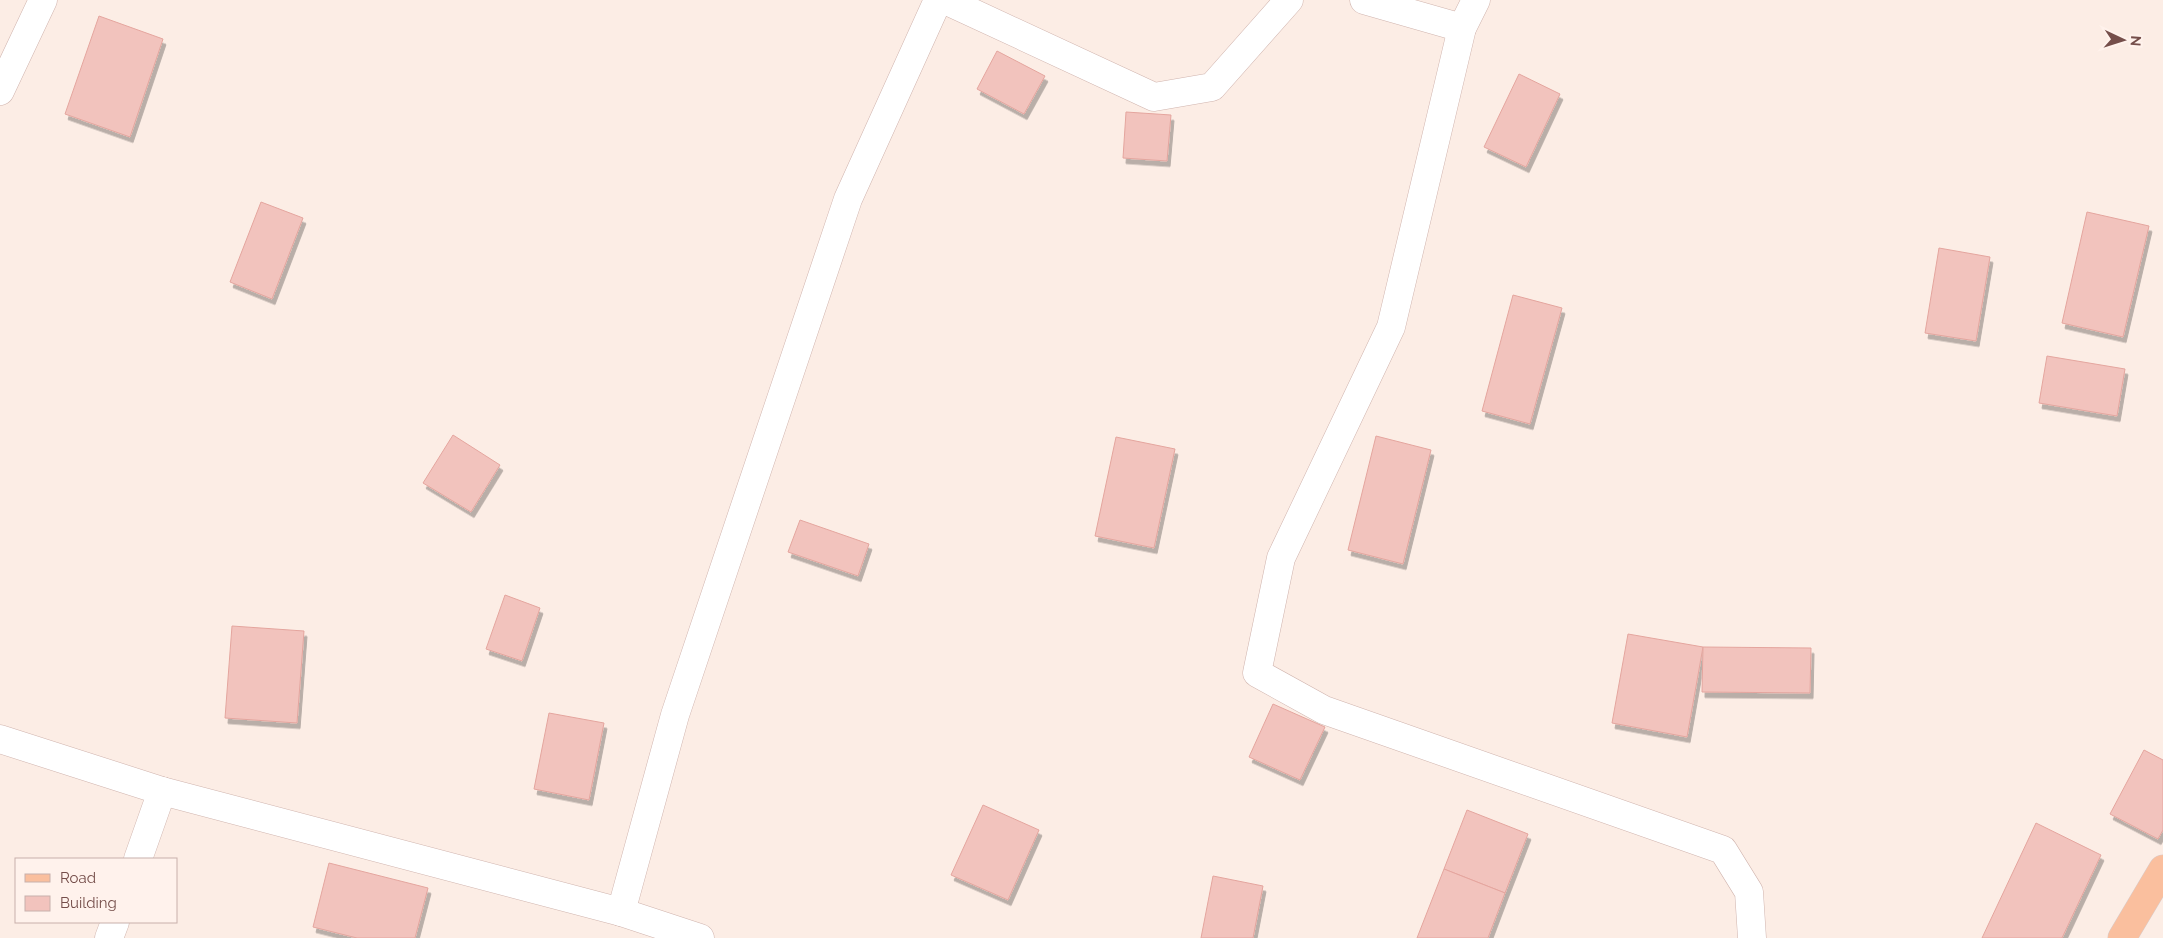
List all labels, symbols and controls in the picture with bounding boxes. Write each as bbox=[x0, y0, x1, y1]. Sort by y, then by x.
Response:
north arrow bbox=[2098, 15, 2148, 65]
text: N bbox=[2128, 35, 2144, 47]
legend bbox=[15, 858, 178, 923]
text: Road bbox=[60, 869, 96, 887]
text: Building bbox=[60, 894, 117, 912]

